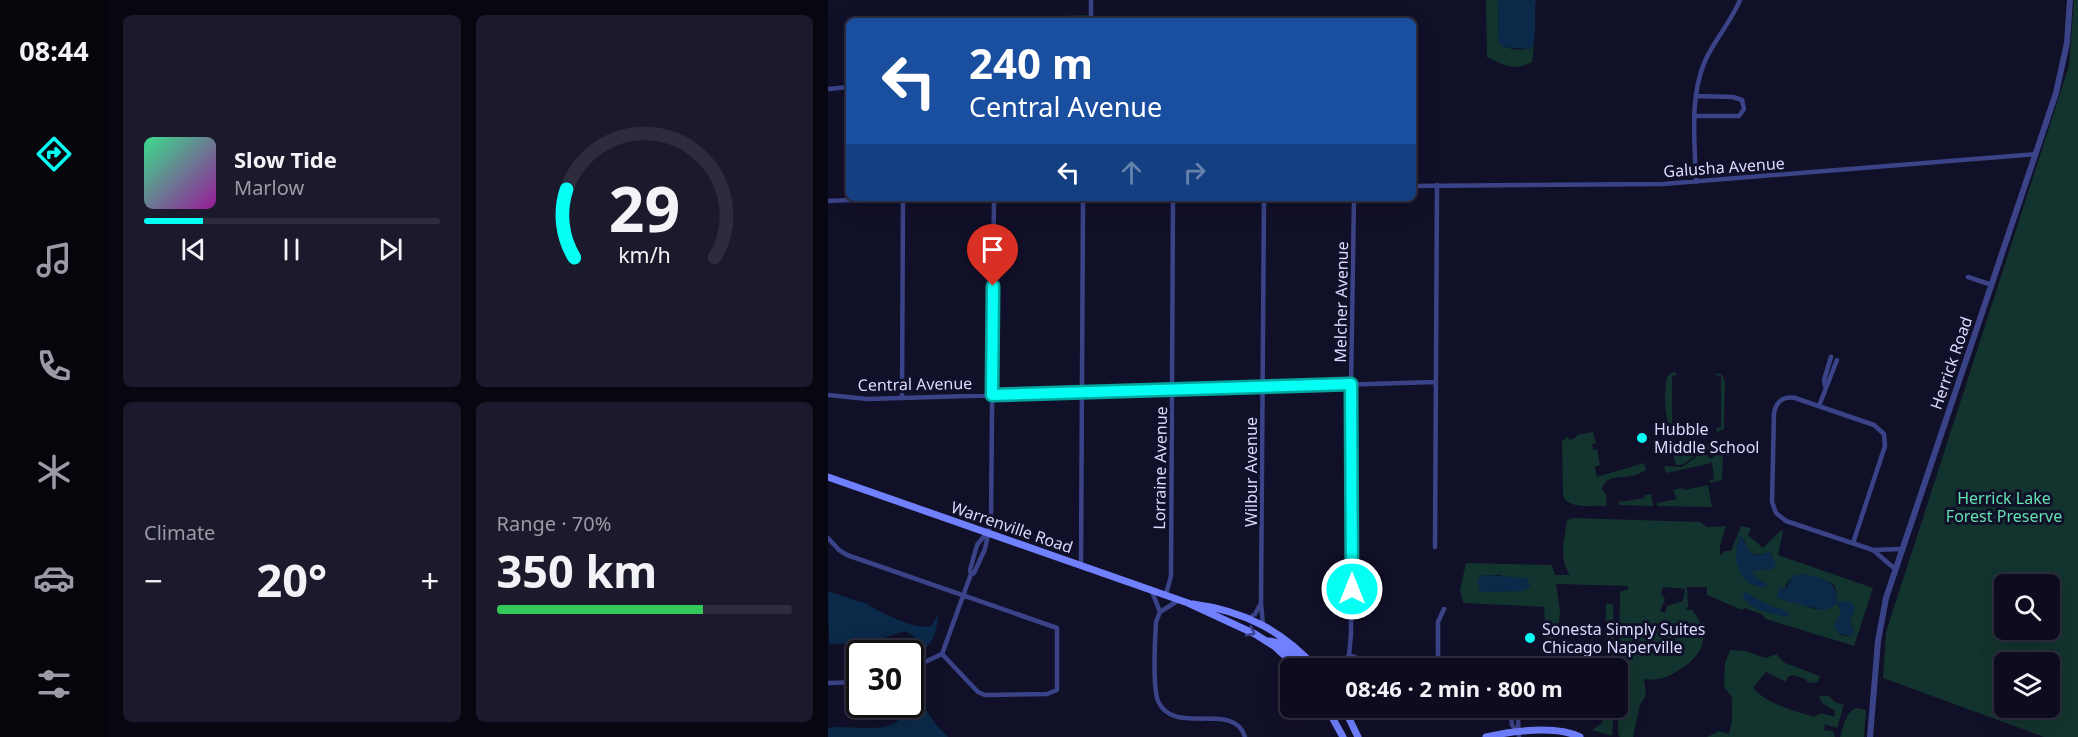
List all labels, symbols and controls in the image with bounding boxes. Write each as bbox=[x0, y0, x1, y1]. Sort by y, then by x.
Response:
text: 08:44 bbox=[19, 32, 89, 69]
text: 240 m bbox=[969, 34, 1093, 91]
icon: left bbox=[870, 42, 948, 120]
text: Central Avenue bbox=[969, 88, 1162, 125]
icon: directions bbox=[33, 133, 75, 175]
text: Slow Tide bbox=[234, 144, 337, 174]
street label: Galusha Avenue bbox=[1663, 152, 1785, 182]
icon: left bbox=[1052, 156, 1085, 189]
icon: ahead bbox=[1115, 156, 1148, 189]
icon: right bbox=[1178, 156, 1211, 189]
text: 29 bbox=[609, 165, 680, 250]
text: Marlow bbox=[234, 174, 304, 201]
pin bbox=[967, 224, 1018, 286]
icon: previous bbox=[177, 233, 210, 266]
icon: pause bbox=[275, 233, 308, 266]
icon: next bbox=[374, 233, 407, 266]
icon: arrive bbox=[976, 233, 1009, 266]
icon: music bbox=[33, 239, 75, 281]
text: km/h bbox=[618, 241, 671, 270]
street label: Melcher Avenue bbox=[1329, 241, 1353, 363]
street label: Herrick Road bbox=[1925, 314, 1977, 412]
icon: phone bbox=[33, 345, 75, 387]
street label: Central Avenue bbox=[858, 372, 972, 396]
street label: Lorraine Avenue bbox=[1148, 406, 1172, 530]
street label: Wilbur Avenue bbox=[1240, 417, 1262, 527]
place label: Hubble Middle School bbox=[1654, 418, 1759, 458]
marker: Hubble Middle School bbox=[1635, 431, 1649, 445]
icon: climate bbox=[33, 451, 75, 493]
park label: Herrick Lake Forest Preserve bbox=[1946, 487, 2062, 527]
street label: Warrenville Road bbox=[948, 496, 1076, 558]
text: Range · 70% bbox=[497, 510, 611, 537]
text: Climate bbox=[144, 519, 215, 546]
text: 350 km bbox=[497, 540, 657, 601]
text: 20° bbox=[256, 549, 327, 610]
icon: car bbox=[33, 557, 75, 599]
position arrow bbox=[1320, 557, 1384, 621]
text: − bbox=[144, 558, 163, 603]
text: + bbox=[421, 558, 440, 603]
map controls bbox=[1994, 574, 2060, 718]
button: search bbox=[1994, 574, 2060, 640]
place label: Sonesta Simply Suites Chicago Naperville bbox=[1542, 618, 1705, 658]
one-way arrow bbox=[1244, 625, 1255, 636]
marker: Sonesta Simply Suites Chicago Naperville bbox=[1523, 631, 1537, 645]
speed limit sign: 30 bbox=[846, 640, 924, 718]
button: layers bbox=[1994, 652, 2060, 718]
icon: filters bbox=[33, 663, 75, 705]
text: 08:46 · 2 min · 800 m bbox=[1345, 673, 1563, 703]

